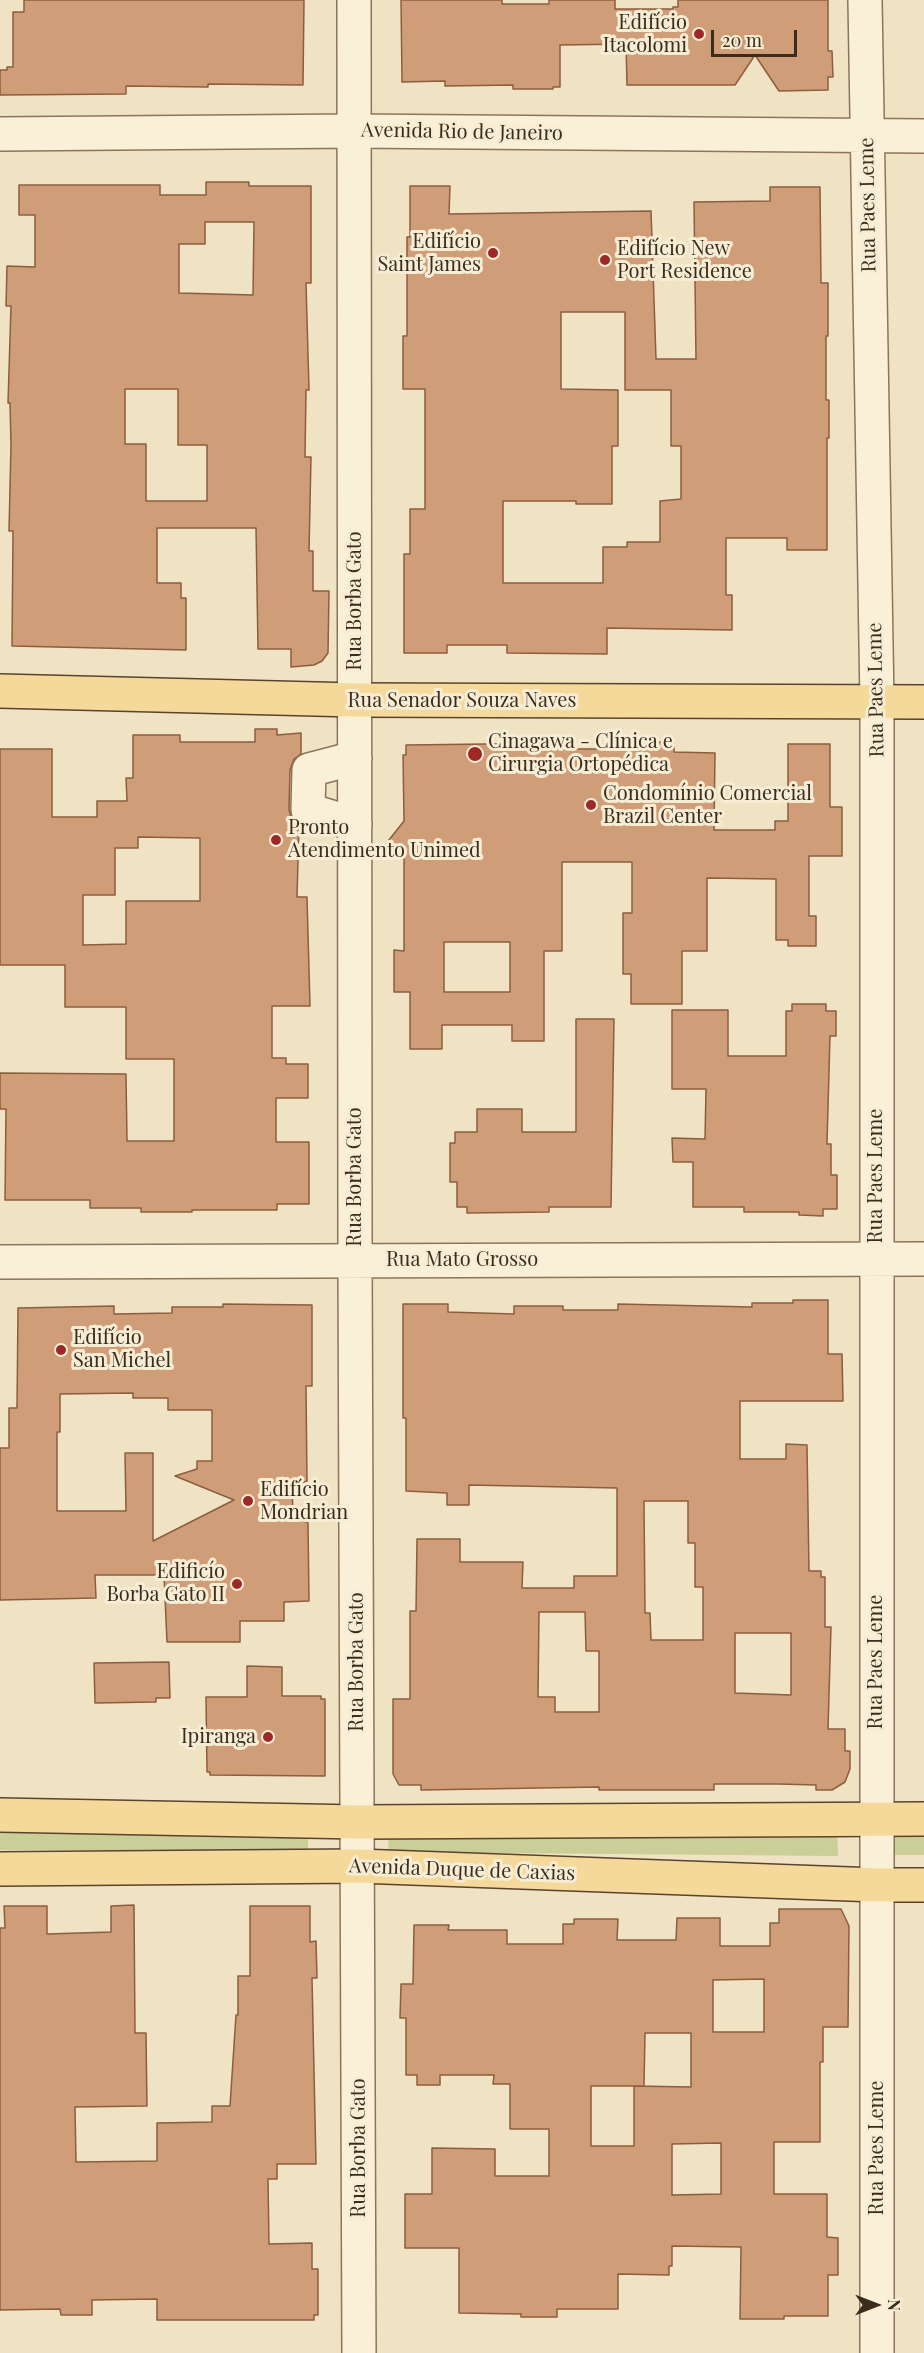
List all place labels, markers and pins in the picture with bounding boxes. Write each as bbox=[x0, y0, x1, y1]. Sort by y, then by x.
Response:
place label: Edifício Itacolomi bbox=[603, 11, 687, 58]
marker: Edifício Itacolomi bbox=[692, 27, 706, 41]
place label: Edifício Saint James bbox=[378, 230, 481, 277]
place label: Edifício New Port Residence bbox=[617, 237, 752, 284]
marker: Edifício Saint James bbox=[486, 246, 500, 260]
marker: Edifício New Port Residence bbox=[598, 253, 612, 267]
place label: Cinagawa - Clínica e Cirurgia Ortopédica bbox=[488, 730, 673, 777]
marker: Cinagawa - Clínica e Cirurgia Ortopédica bbox=[466, 745, 484, 763]
place label: Condomínio Comercial Brazil Center bbox=[603, 782, 812, 829]
marker: Condomínio Comercial Brazil Center bbox=[584, 798, 598, 812]
place label: Pronto Atendimento Unimed bbox=[288, 816, 481, 863]
marker: Pronto Atendimento Unimed bbox=[269, 833, 283, 847]
place label: Edifício San Michel bbox=[73, 1326, 171, 1373]
marker: Edifício San Michel bbox=[54, 1343, 68, 1357]
place label: Edifício Mondrian bbox=[260, 1478, 348, 1525]
marker: Edifício Mondrian bbox=[241, 1494, 255, 1508]
place label: Edificío Borba Gato II bbox=[106, 1560, 225, 1607]
marker: Edificío Borba Gato II bbox=[230, 1577, 244, 1591]
place label: Ipiranga bbox=[181, 1725, 256, 1749]
marker: Ipiranga bbox=[261, 1730, 275, 1744]

